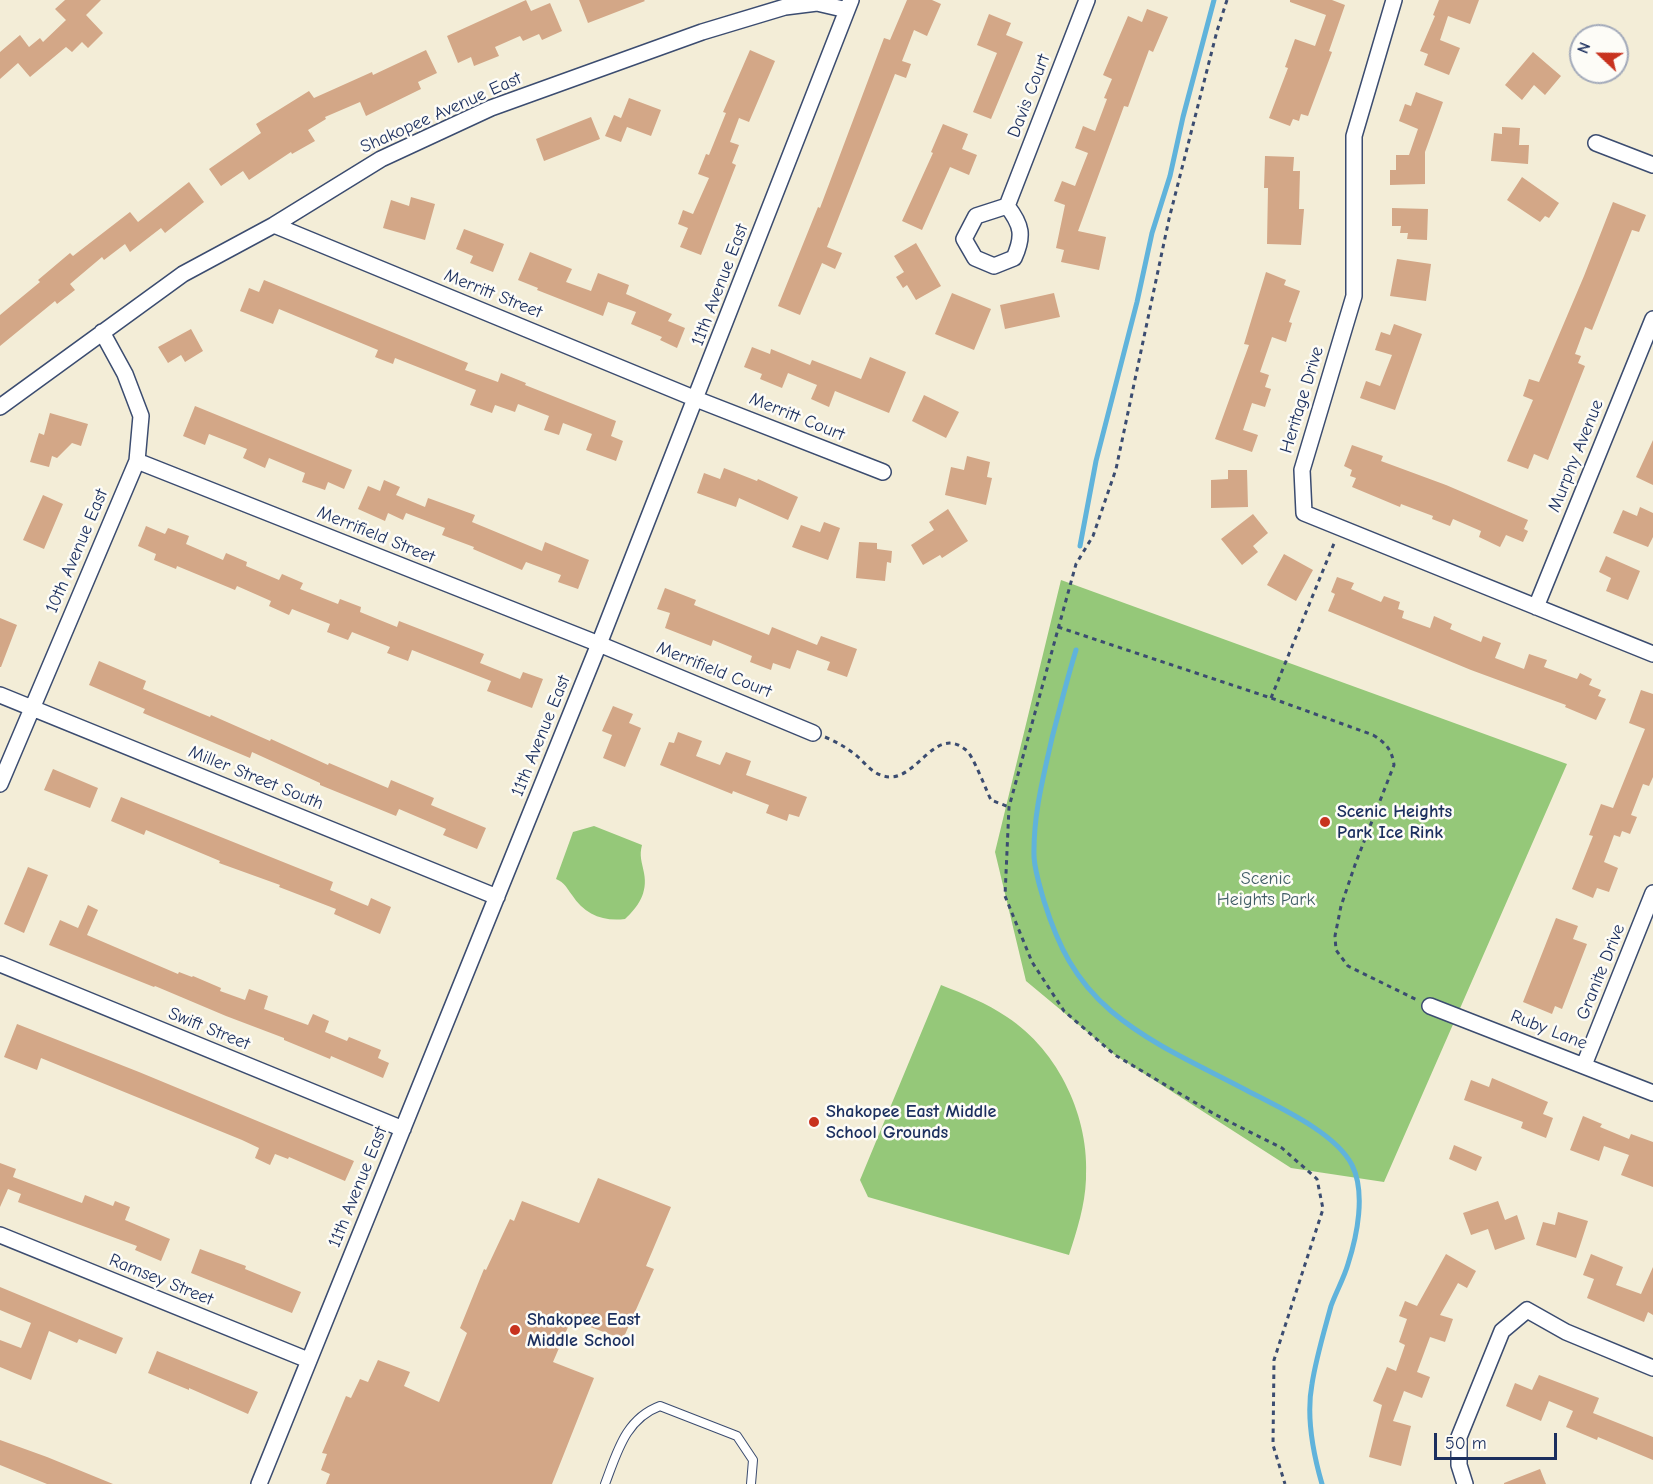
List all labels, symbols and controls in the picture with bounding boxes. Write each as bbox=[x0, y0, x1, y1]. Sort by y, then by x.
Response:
north arrow bbox=[1569, 24, 1629, 84]
text: N bbox=[1574, 40, 1594, 56]
street label: Davis Court bbox=[1003, 51, 1055, 141]
street label: Shakopee Avenue East bbox=[357, 68, 525, 158]
street label: 11th Avenue East bbox=[687, 221, 753, 349]
street label: Merritt Street bbox=[441, 265, 545, 323]
street label: Heritage Drive bbox=[1276, 344, 1328, 456]
street label: Merritt Court bbox=[746, 388, 848, 446]
street label: Murphy Avenue bbox=[1544, 397, 1608, 515]
street label: 10th Avenue East bbox=[41, 486, 113, 616]
street label: Merrifield Street bbox=[314, 502, 438, 568]
street label: Merrifield Court bbox=[653, 637, 775, 703]
street label: 11th Avenue East bbox=[507, 672, 575, 800]
street label: Miller Street South bbox=[185, 741, 327, 815]
place label: Scenic Heights Park Ice Rink bbox=[1337, 801, 1452, 844]
marker: Scenic Heights Park Ice Rink bbox=[1318, 815, 1332, 829]
park label: Scenic Heights Park bbox=[1217, 868, 1315, 910]
street label: Granite Drive bbox=[1572, 921, 1630, 1023]
street label: Swift Street bbox=[165, 1003, 253, 1055]
street label: Ruby Lane bbox=[1508, 1005, 1590, 1055]
place label: Shakopee East Middle School Grounds bbox=[826, 1101, 996, 1144]
marker: Shakopee East Middle School Grounds bbox=[807, 1115, 821, 1129]
street label: 11th Avenue East bbox=[324, 1123, 392, 1251]
street label: Ramsey Street bbox=[106, 1249, 216, 1311]
place label: Shakopee East Middle School bbox=[527, 1309, 640, 1352]
marker: Shakopee East Middle School bbox=[508, 1323, 522, 1337]
scale bar bbox=[1437, 1421, 1560, 1459]
text: 50 m bbox=[1445, 1433, 1487, 1454]

